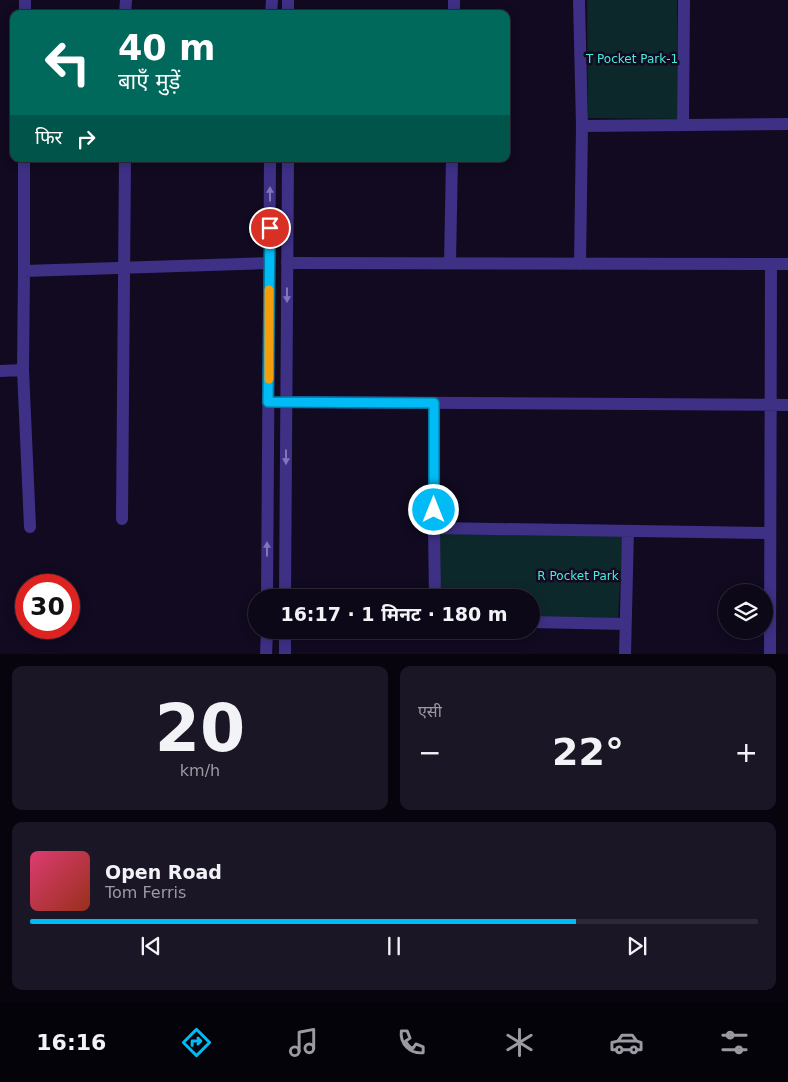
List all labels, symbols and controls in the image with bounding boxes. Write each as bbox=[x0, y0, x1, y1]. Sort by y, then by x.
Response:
text: 40 m bbox=[118, 28, 215, 68]
icon: left bbox=[35, 30, 100, 95]
park label: T Pocket Park-1 bbox=[585, 52, 678, 66]
text: बाएँ मुड़ें bbox=[118, 69, 180, 94]
icon: right bbox=[72, 125, 100, 153]
text: फिर bbox=[35, 126, 62, 148]
one-way arrow bbox=[266, 186, 274, 202]
pin bbox=[249, 207, 291, 249]
icon: arrive bbox=[256, 214, 284, 242]
one-way arrow bbox=[283, 287, 291, 303]
one-way arrow bbox=[282, 450, 290, 466]
position arrow bbox=[407, 483, 459, 535]
one-way arrow bbox=[263, 541, 271, 557]
park label: R Pocket Park bbox=[537, 569, 619, 583]
speed limit sign: 30 bbox=[15, 574, 80, 639]
map controls bbox=[718, 584, 773, 639]
button: layers bbox=[718, 584, 773, 639]
text: 16:17 · 1 मिनट · 180 m bbox=[280, 603, 508, 625]
text: 20 bbox=[155, 691, 245, 766]
text: एसी bbox=[418, 702, 442, 721]
text: 22° bbox=[552, 730, 624, 774]
text: − bbox=[418, 736, 441, 769]
text: + bbox=[735, 736, 758, 769]
text: km/h bbox=[180, 761, 220, 780]
text: Open Road bbox=[105, 861, 222, 883]
text: Tom Ferris bbox=[105, 883, 186, 902]
icon: previous bbox=[137, 932, 165, 960]
icon: pause bbox=[380, 932, 408, 960]
icon: next bbox=[623, 932, 651, 960]
icon: directions bbox=[179, 1025, 214, 1060]
icon: music bbox=[286, 1025, 321, 1060]
icon: phone bbox=[394, 1025, 429, 1060]
icon: climate bbox=[502, 1025, 537, 1060]
icon: car bbox=[609, 1025, 644, 1060]
icon: filters bbox=[717, 1025, 752, 1060]
text: 16:16 bbox=[36, 1030, 106, 1055]

